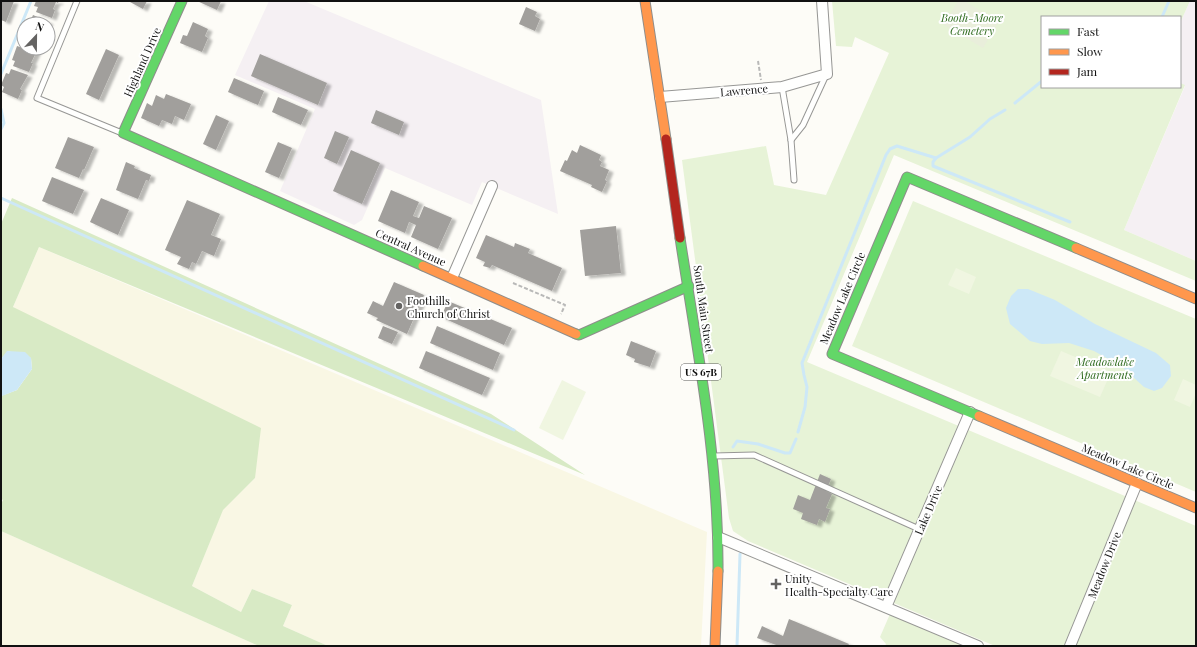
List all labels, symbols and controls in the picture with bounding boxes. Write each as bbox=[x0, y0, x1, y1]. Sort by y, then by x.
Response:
park label: Booth-Moore Cemetery bbox=[940, 10, 1003, 38]
north arrow bbox=[16, 16, 56, 56]
legend bbox=[1041, 16, 1181, 88]
text: N bbox=[33, 18, 46, 35]
text: Fast bbox=[1077, 23, 1100, 39]
street label: Highland Drive bbox=[120, 24, 164, 99]
text: Slow bbox=[1077, 43, 1103, 59]
text: Jam bbox=[1076, 63, 1098, 79]
street label: Lawrence bbox=[719, 80, 769, 100]
street label: Central Avenue bbox=[373, 225, 449, 269]
street label: Meadow Lake Circle bbox=[816, 249, 868, 347]
street label: South Main Street bbox=[690, 264, 718, 354]
place label: Foothills Church of Christ bbox=[407, 293, 490, 321]
marker: Foothills Church of Christ bbox=[394, 301, 404, 311]
park label: Meadowlake Apartments bbox=[1075, 354, 1134, 382]
road number: US 67B bbox=[681, 364, 721, 380]
street label: Meadow Lake Circle bbox=[1079, 440, 1177, 492]
street label: Lake Drive bbox=[911, 482, 945, 537]
street label: Meadow Drive bbox=[1084, 529, 1124, 601]
place label: Unity Health-Specialty Care bbox=[785, 571, 894, 599]
marker: Unity Health-Specialty Care bbox=[770, 578, 782, 590]

